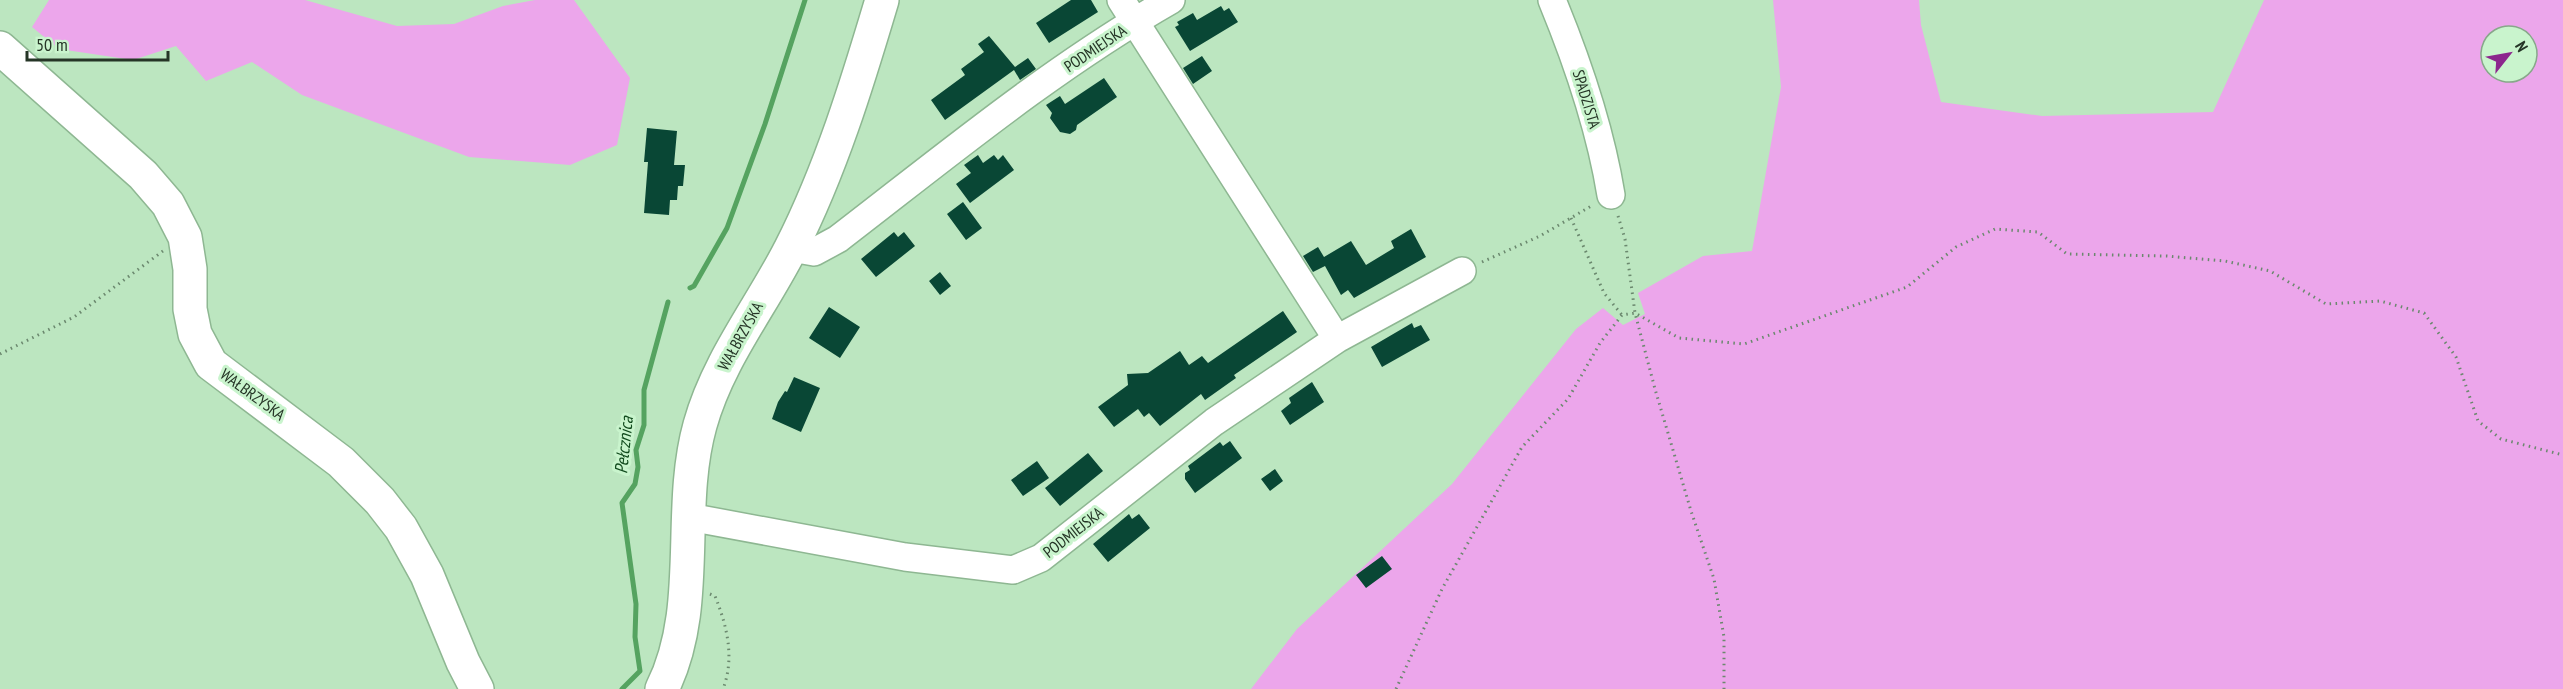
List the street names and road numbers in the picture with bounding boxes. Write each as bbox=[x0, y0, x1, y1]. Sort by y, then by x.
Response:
street label: PODMIEJSKA bbox=[1060, 20, 1130, 76]
street label: SPADZISTA bbox=[1569, 67, 1606, 131]
street label: WAŁBRZYSKA bbox=[713, 298, 767, 374]
street label: WAŁBRZYSKA bbox=[217, 364, 290, 424]
street label: PODMIEJSKA bbox=[1039, 502, 1107, 562]

